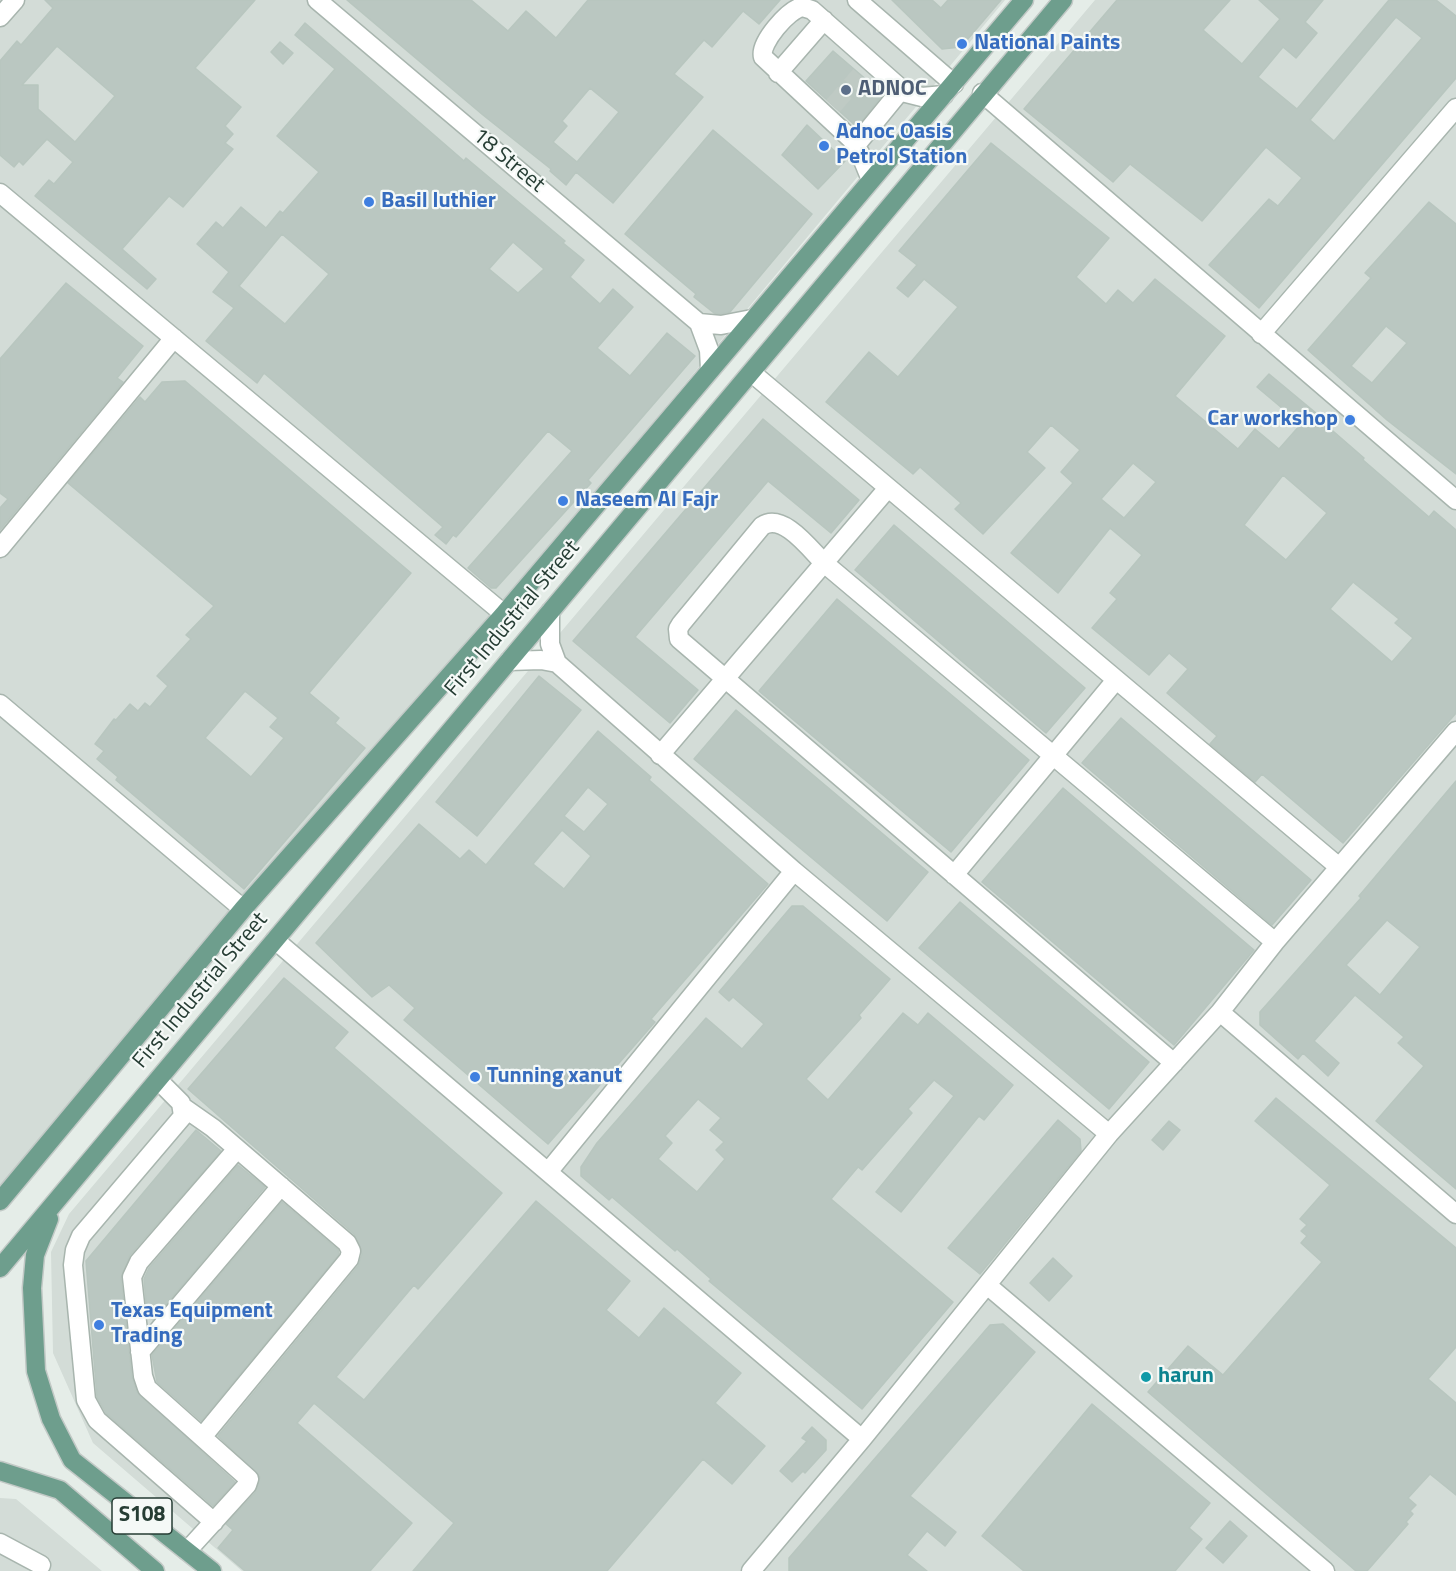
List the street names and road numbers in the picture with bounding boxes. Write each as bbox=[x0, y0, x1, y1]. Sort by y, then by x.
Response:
street label: 18 Street bbox=[467, 123, 549, 199]
street label: First Industrial Street bbox=[440, 536, 586, 702]
street label: First Industrial Street bbox=[128, 908, 274, 1074]
road number: S108 bbox=[112, 1498, 172, 1534]

